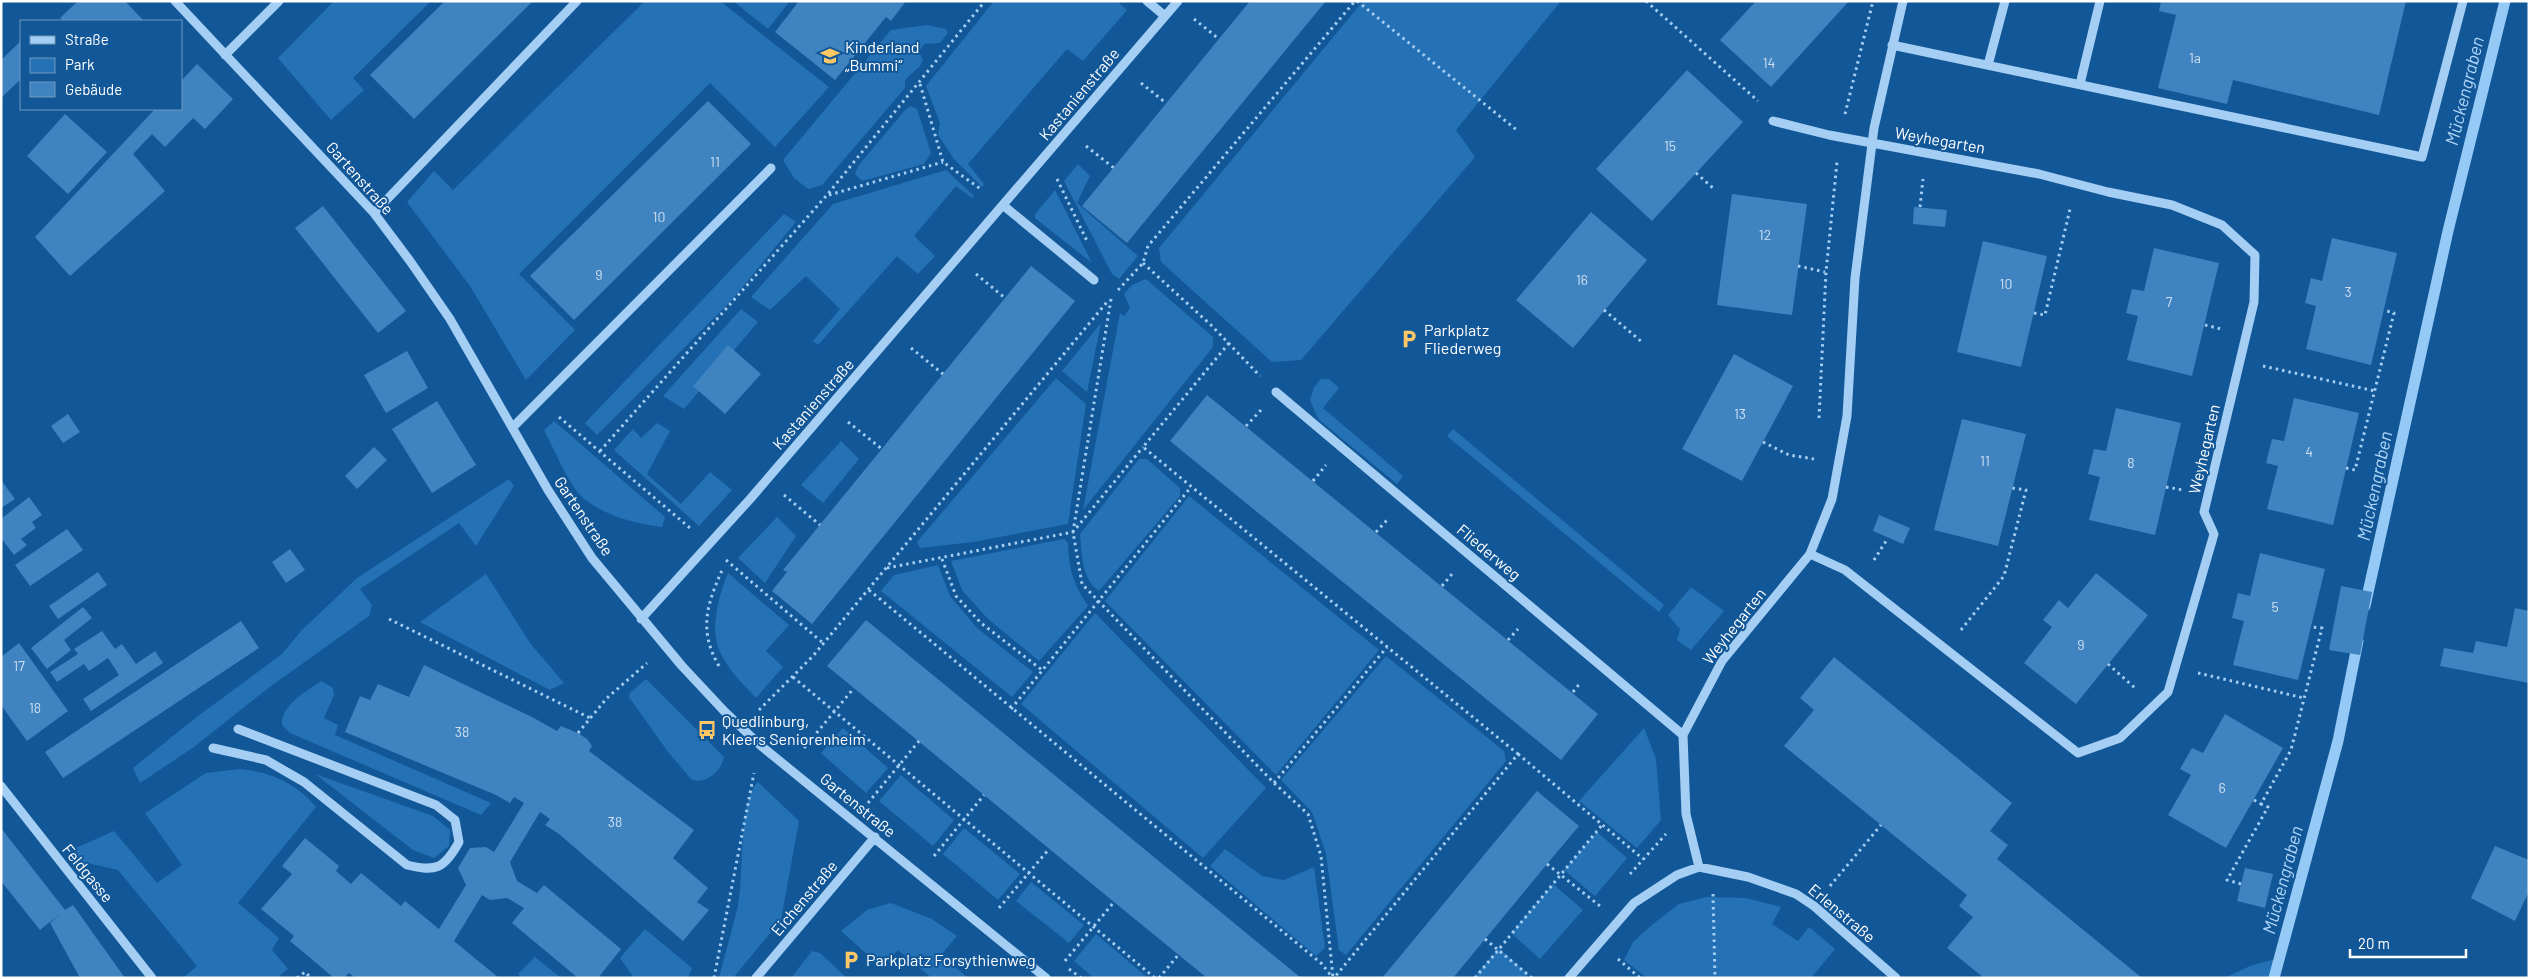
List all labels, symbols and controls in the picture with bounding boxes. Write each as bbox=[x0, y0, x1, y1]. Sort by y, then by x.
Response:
legend bbox=[20, 20, 182, 110]
text: Straße bbox=[65, 30, 109, 48]
water label: Mückengraben bbox=[2440, 34, 2488, 147]
place label: Kinderland „Bummi“ bbox=[845, 37, 920, 74]
street label: Kastanienstraße bbox=[1035, 44, 1123, 144]
school or university icon: Kinderland „Bummi“ bbox=[819, 45, 841, 67]
house number: 1a bbox=[2189, 49, 2201, 66]
house number: 14 bbox=[1763, 54, 1775, 71]
text: Park bbox=[65, 55, 95, 73]
text: Gebäude bbox=[65, 80, 122, 98]
street label: Weyhegarten bbox=[1893, 122, 1987, 157]
street label: Gartenstraße bbox=[323, 137, 398, 218]
house number: 15 bbox=[1664, 137, 1676, 154]
house number: 11 bbox=[710, 153, 720, 170]
house number: 10 bbox=[653, 208, 665, 225]
house number: 12 bbox=[1759, 226, 1771, 243]
house number: 9 bbox=[595, 266, 603, 283]
house number: 16 bbox=[1576, 271, 1588, 288]
house number: 10 bbox=[2000, 275, 2012, 292]
house number: 3 bbox=[2344, 283, 2352, 300]
house number: 7 bbox=[2166, 293, 2173, 310]
place label: Parkplatz Fliederweg bbox=[1424, 320, 1501, 357]
parking icon: Parkplatz Fliederweg bbox=[1398, 328, 1420, 350]
street label: Kastanienstraße bbox=[768, 354, 857, 453]
street label: Weyhegarten bbox=[2184, 402, 2223, 496]
house number: 13 bbox=[1734, 405, 1746, 422]
water label: Mückengraben bbox=[2352, 429, 2396, 542]
house number: 4 bbox=[2305, 443, 2313, 460]
house number: 11 bbox=[1980, 452, 1990, 469]
house number: 8 bbox=[2127, 454, 2135, 471]
street label: Gartenstraße bbox=[551, 472, 618, 559]
street label: Fliederweg bbox=[1454, 520, 1525, 584]
street label: Weyhegarten bbox=[1698, 584, 1769, 668]
house number: 5 bbox=[2271, 598, 2279, 615]
house number: 9 bbox=[2077, 636, 2085, 653]
house number: 17 bbox=[13, 657, 25, 674]
house number: 18 bbox=[29, 699, 41, 716]
place label: Quedlinburg, Kleers Seniorenheim bbox=[722, 711, 866, 748]
bus stop icon: Quedlinburg, Kleers Seniorenheim bbox=[696, 719, 718, 741]
house number: 38 bbox=[455, 723, 469, 740]
street label: Gartenstraße bbox=[817, 768, 900, 841]
house number: 6 bbox=[2218, 779, 2226, 796]
house number: 38 bbox=[608, 813, 622, 830]
water label: Mückengraben bbox=[2257, 823, 2307, 936]
street label: Feldgasse bbox=[59, 840, 118, 906]
street label: Eichenstraße bbox=[767, 856, 841, 939]
street label: Erlenstraße bbox=[1805, 879, 1880, 946]
scale bar bbox=[2350, 926, 2466, 958]
text: 20 m bbox=[2358, 934, 2390, 952]
parking icon: Parkplatz Forsythienweg bbox=[840, 949, 862, 971]
place label: Parkplatz Forsythienweg bbox=[866, 950, 1036, 969]

